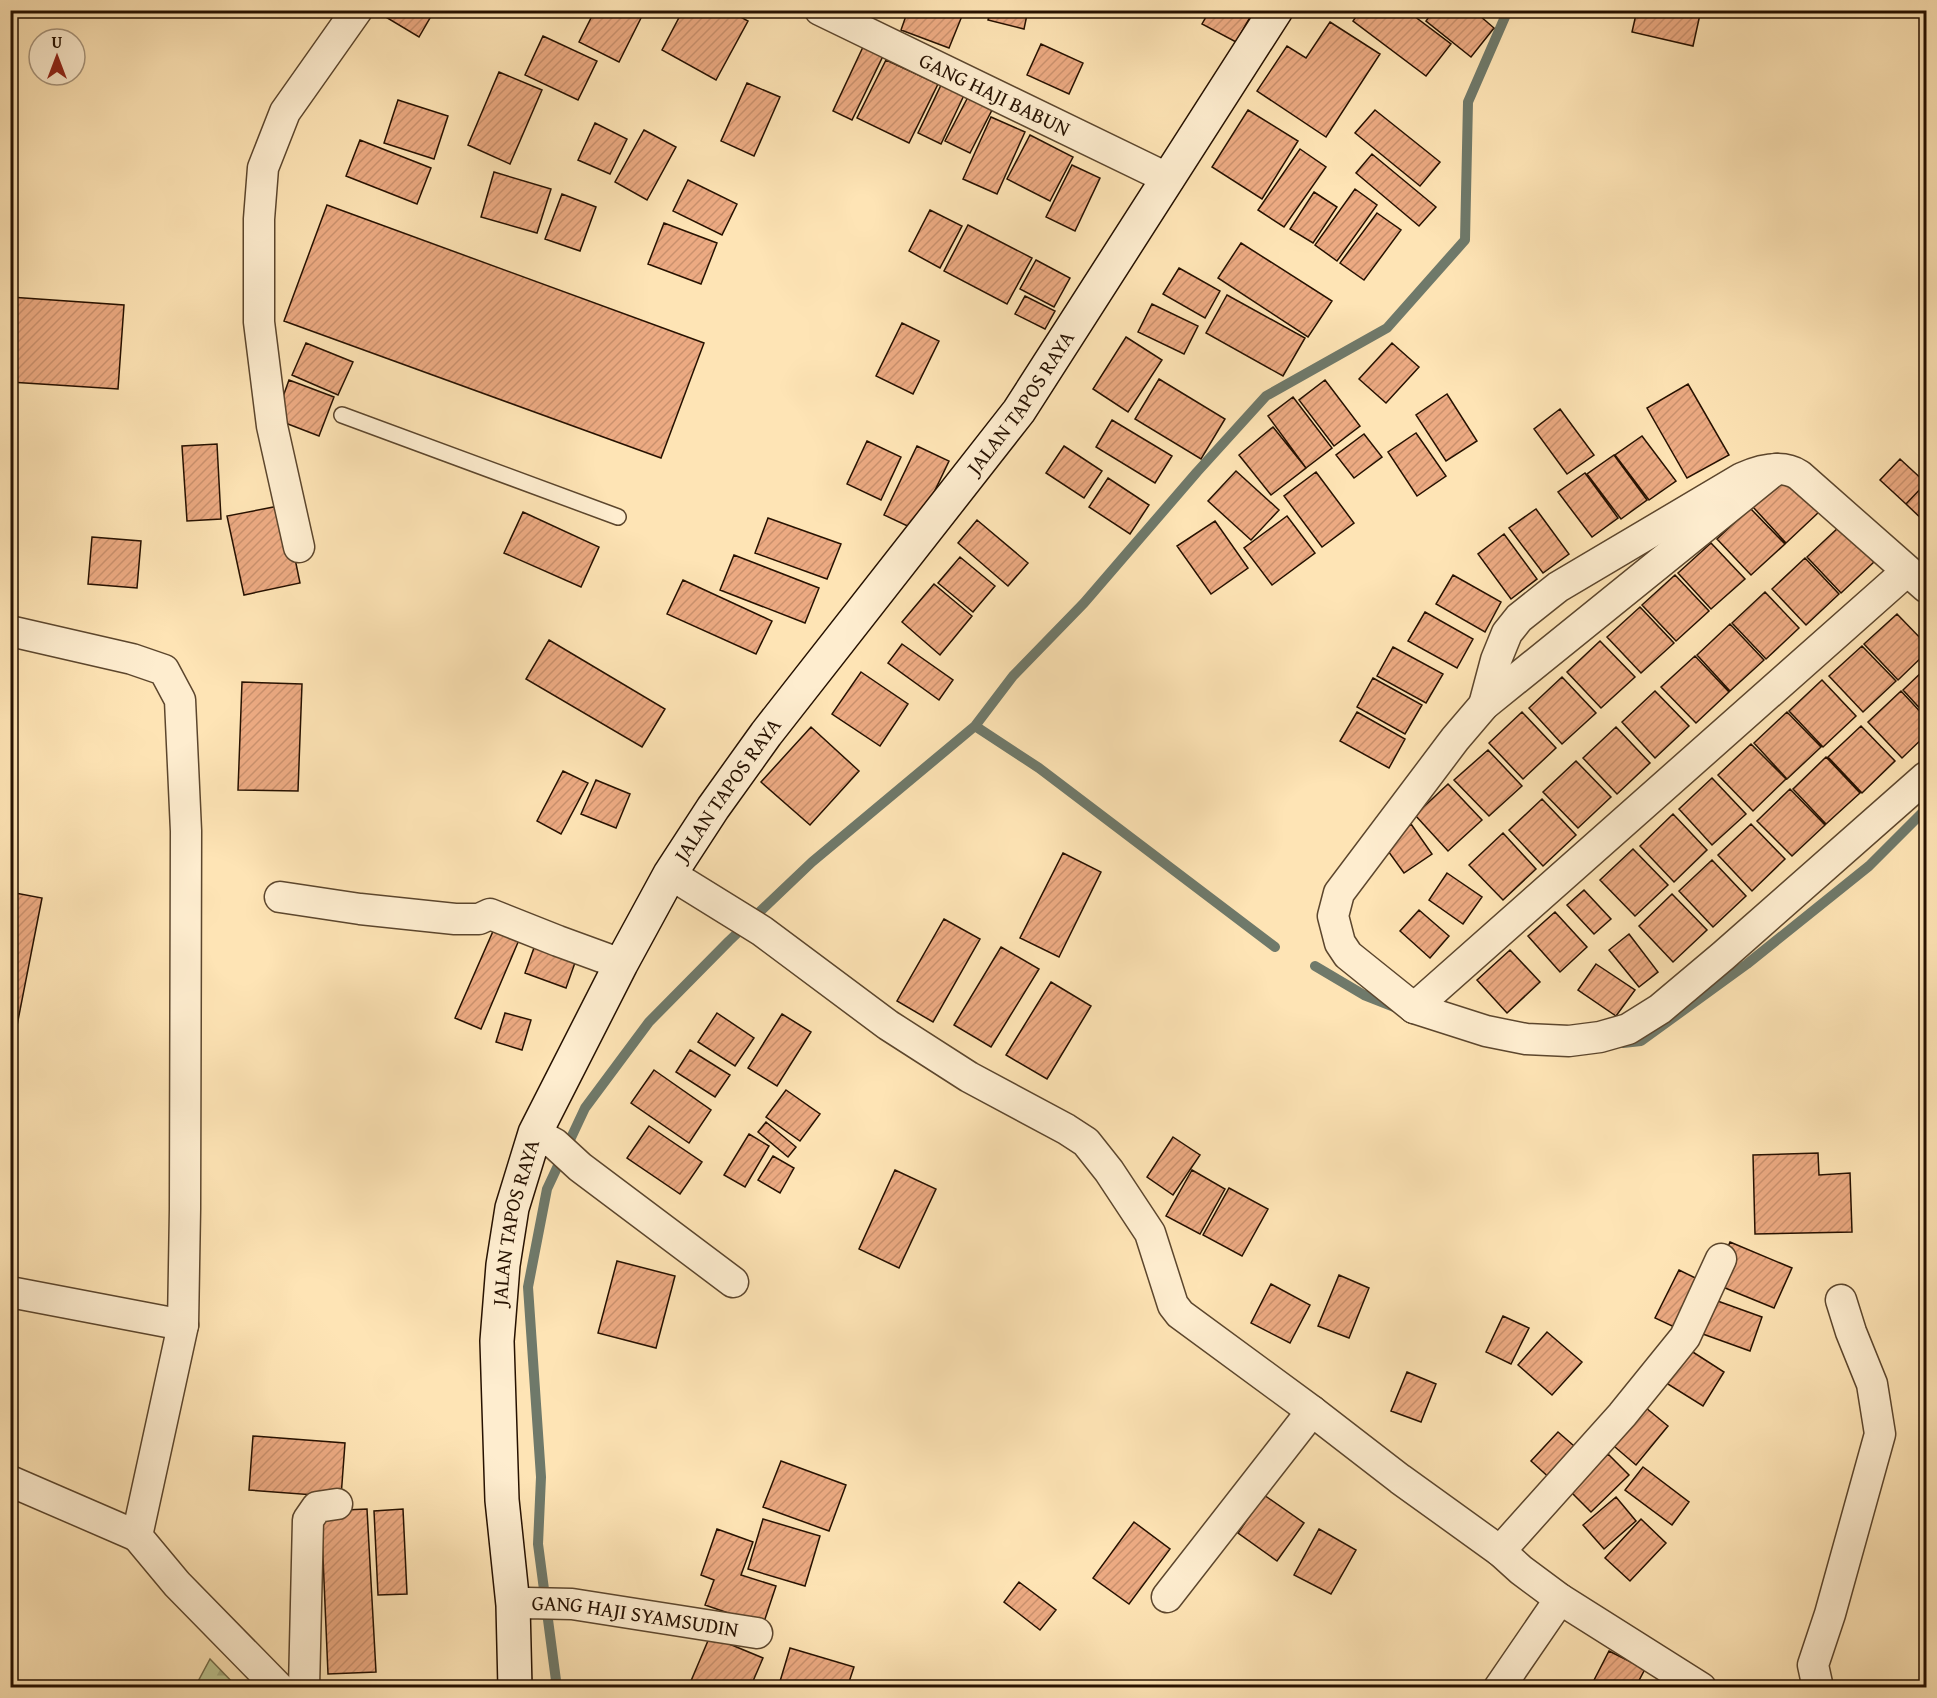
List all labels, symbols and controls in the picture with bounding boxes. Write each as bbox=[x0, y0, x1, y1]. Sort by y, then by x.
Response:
north arrow bbox=[27, 27, 87, 87]
text: U bbox=[52, 30, 63, 54]
street label: GANG HAJI BABUN bbox=[914, 44, 1076, 144]
street label: JALAN TAPOS RAYA bbox=[957, 324, 1082, 483]
street label: JALAN TAPOS RAYA bbox=[664, 711, 788, 870]
street label: JALAN TAPOS RAYA bbox=[484, 1135, 547, 1310]
street label: GANG HAJI SYAMSUDIN bbox=[531, 1587, 741, 1645]

